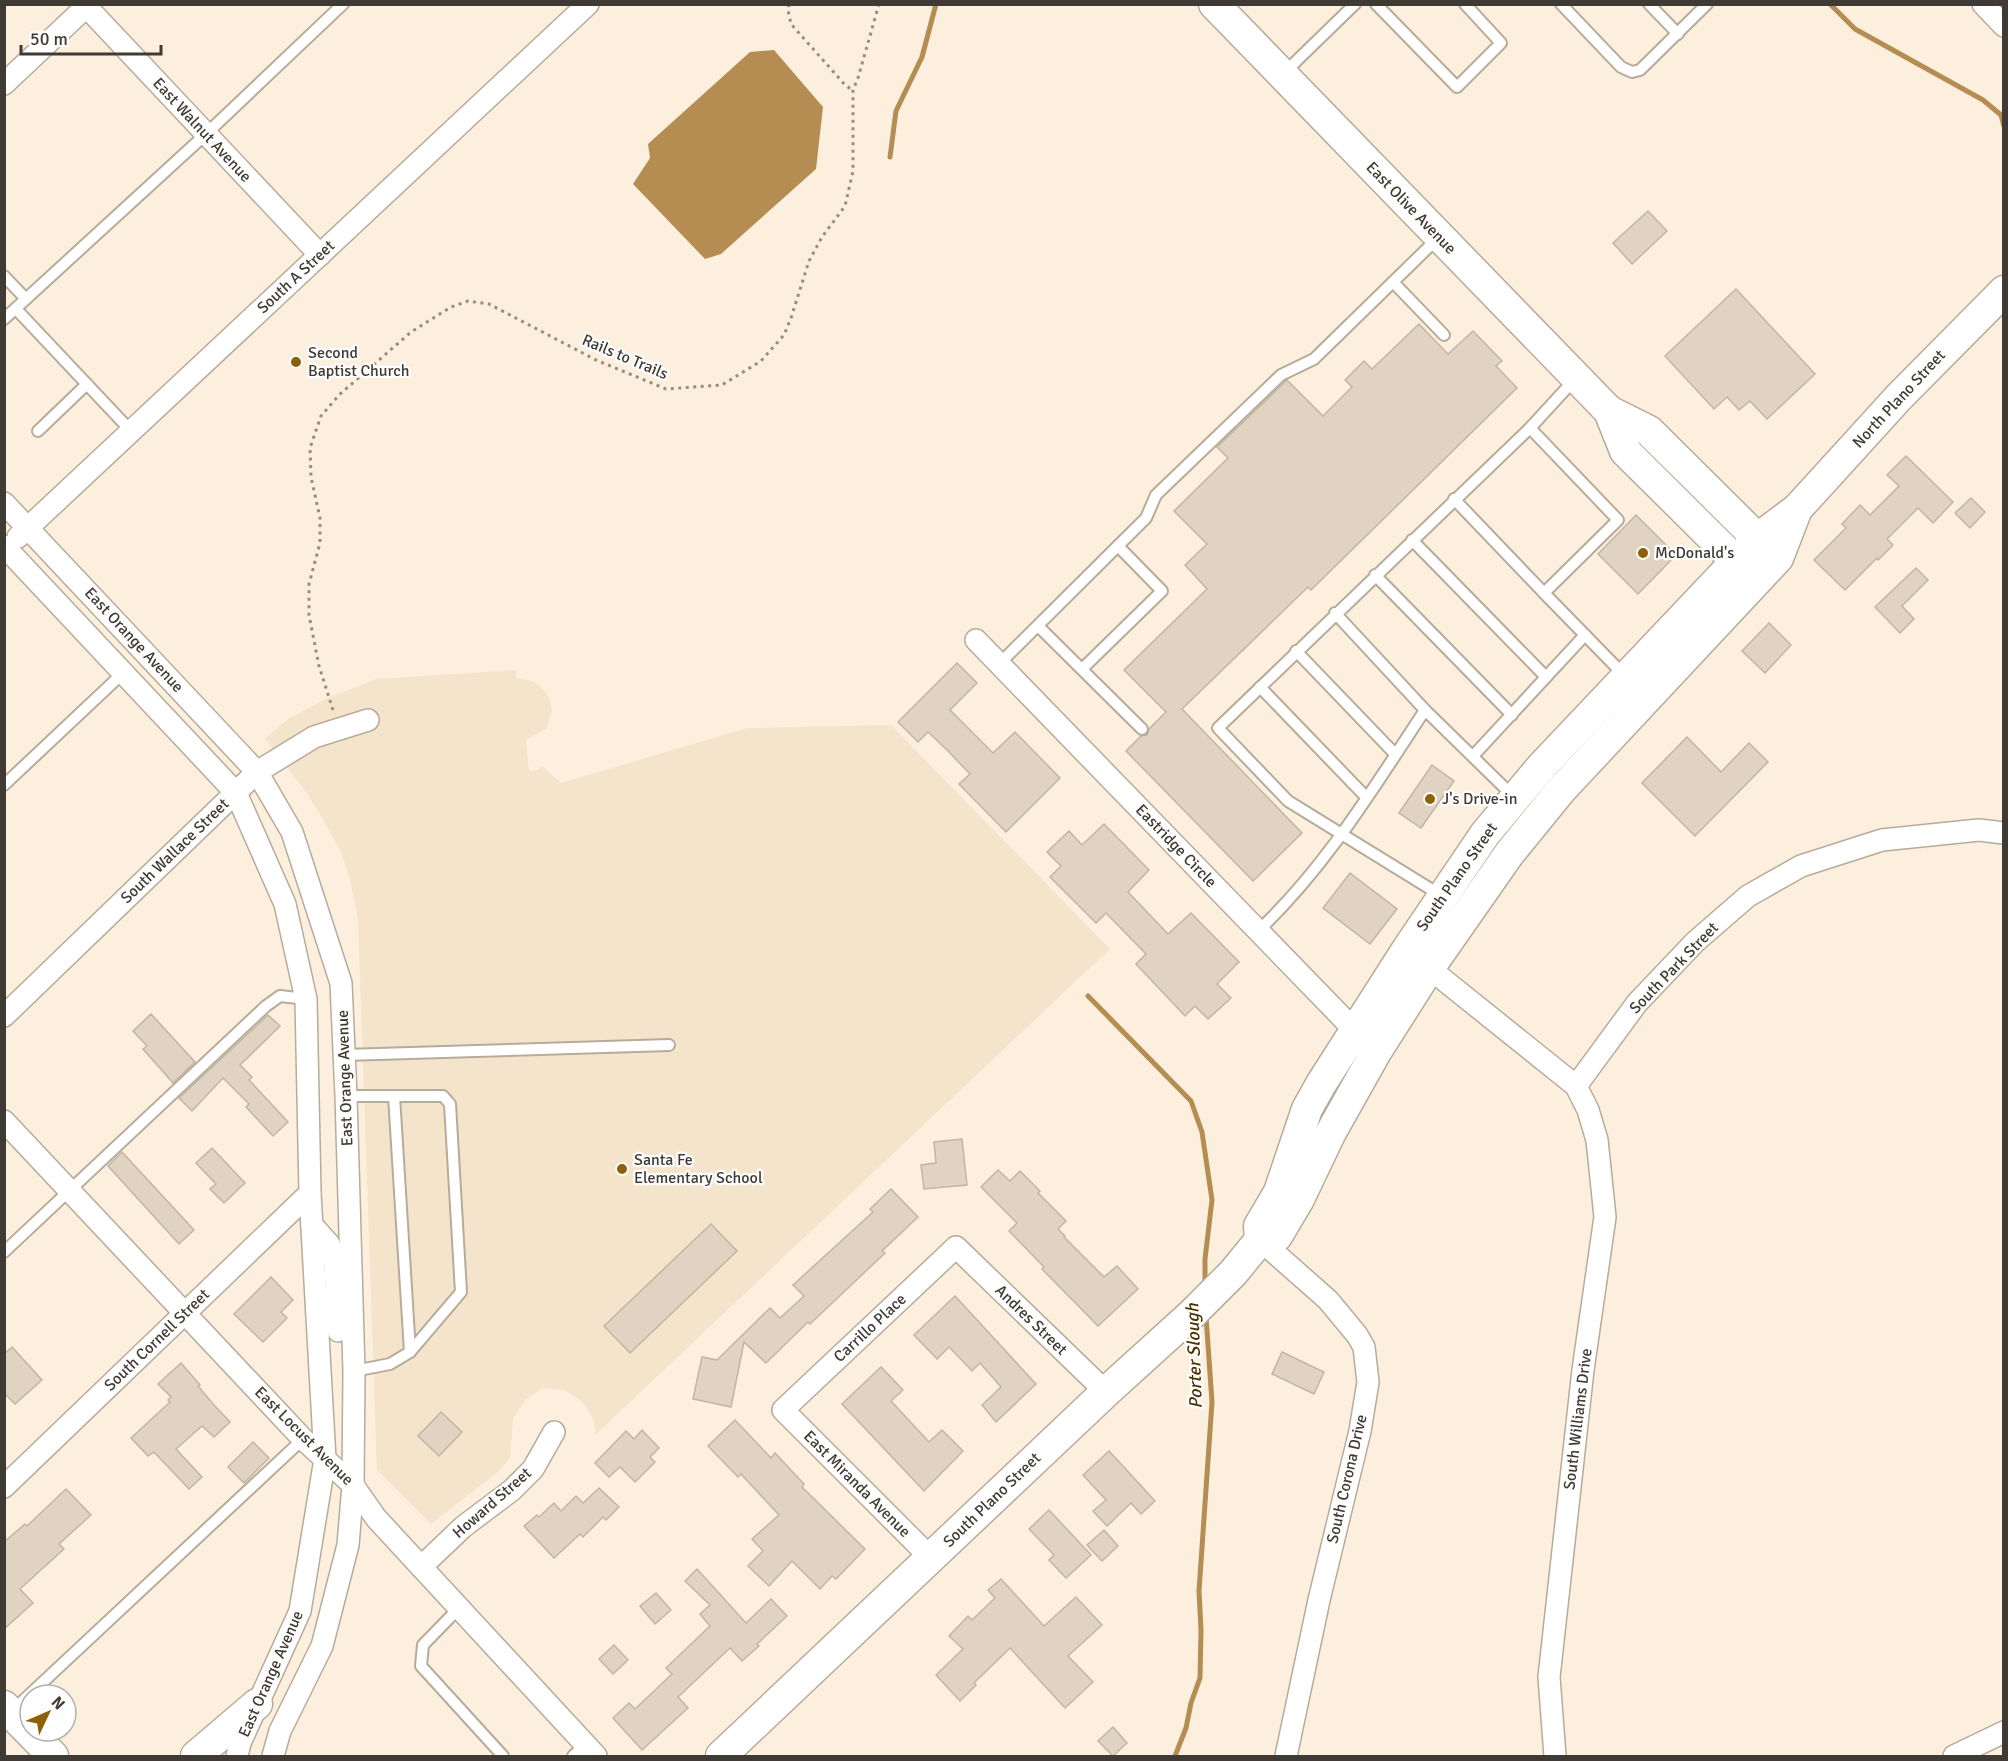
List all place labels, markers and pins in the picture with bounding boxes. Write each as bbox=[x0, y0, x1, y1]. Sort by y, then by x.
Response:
place label: Second Baptist Church bbox=[308, 343, 409, 381]
marker: Second Baptist Church bbox=[289, 355, 303, 369]
place label: McDonald's bbox=[1655, 543, 1734, 563]
marker: McDonald's bbox=[1636, 546, 1650, 560]
place label: J's Drive-in bbox=[1442, 789, 1517, 809]
marker: J's Drive-in bbox=[1423, 792, 1437, 806]
place label: Santa Fe Elementary School bbox=[634, 1150, 763, 1188]
marker: Santa Fe Elementary School bbox=[615, 1162, 629, 1176]

